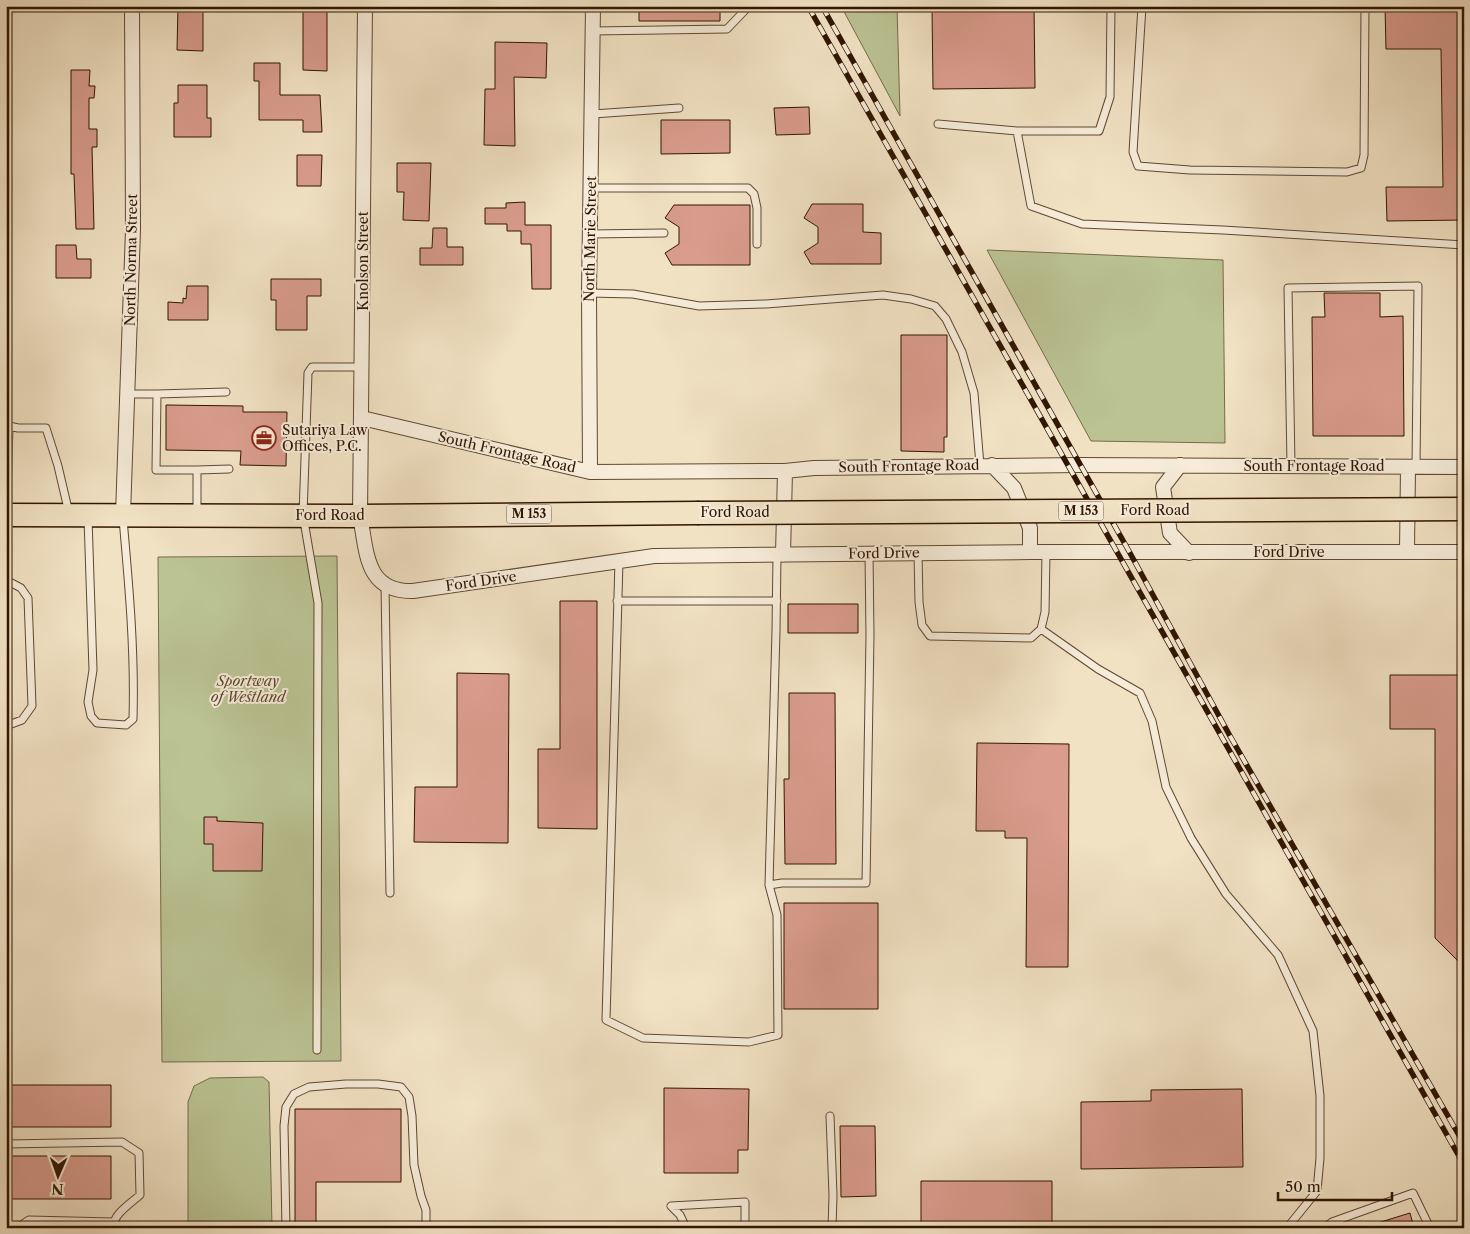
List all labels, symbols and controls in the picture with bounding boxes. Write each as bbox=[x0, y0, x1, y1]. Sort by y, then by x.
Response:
street label: North Marie Street bbox=[580, 176, 600, 302]
street label: North Norma Street bbox=[121, 194, 141, 326]
street label: Knolson Street bbox=[354, 211, 372, 311]
place label: Sutariya Law Offices, P.C. bbox=[282, 421, 368, 455]
office icon: Sutariya Law Offices, P.C. bbox=[251, 425, 277, 451]
street label: South Frontage Road bbox=[436, 427, 578, 477]
street label: South Frontage Road bbox=[838, 456, 980, 476]
street label: South Frontage Road bbox=[1243, 457, 1385, 475]
street label: Ford Road bbox=[1120, 501, 1190, 519]
road number: M 153 bbox=[1058, 502, 1104, 520]
street label: Ford Road bbox=[700, 503, 770, 521]
road number: M 153 bbox=[506, 504, 552, 524]
street label: Ford Road bbox=[295, 506, 365, 524]
street label: Ford Drive bbox=[848, 543, 920, 563]
street label: Ford Drive bbox=[1253, 543, 1325, 561]
street label: Ford Drive bbox=[444, 567, 518, 595]
park label: Sportway of Westland bbox=[211, 672, 287, 706]
north arrow bbox=[32, 1152, 82, 1202]
scale bar bbox=[1278, 1169, 1391, 1201]
text: 50 m bbox=[1285, 1177, 1321, 1196]
text: N bbox=[51, 1180, 64, 1198]

